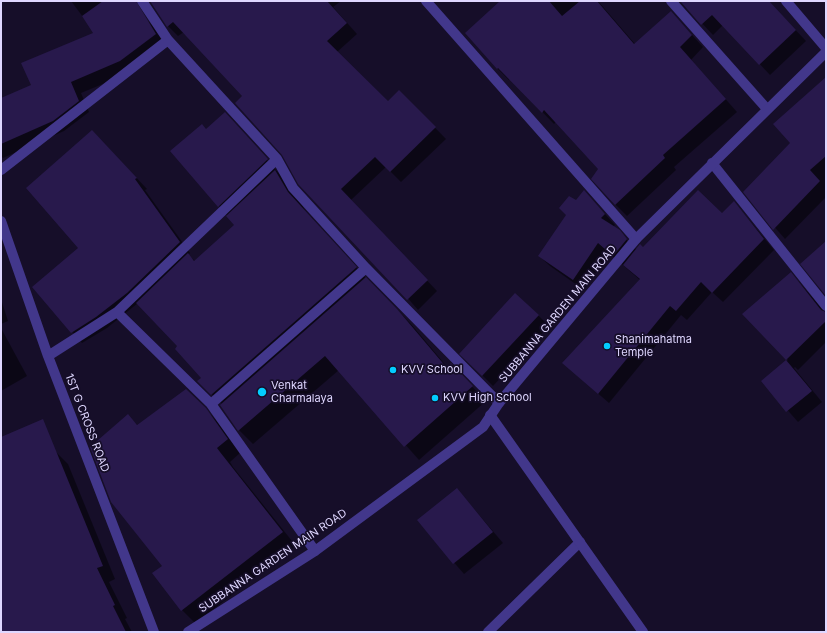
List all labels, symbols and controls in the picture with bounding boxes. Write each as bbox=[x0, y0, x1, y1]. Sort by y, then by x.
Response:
street label: SUBBANNA GARDEN MAIN ROAD bbox=[497, 243, 619, 385]
place label: Shanimahatma Temple bbox=[615, 333, 692, 359]
marker: Shanimahatma Temple bbox=[602, 341, 612, 351]
place label: KVV School bbox=[401, 363, 463, 377]
marker: KVV School bbox=[388, 365, 398, 375]
street label: 1ST G CROSS ROAD bbox=[62, 372, 112, 474]
place label: Venkat Charmalaya bbox=[271, 379, 333, 405]
marker: Venkat Charmalaya bbox=[256, 386, 268, 398]
place label: KVV High School bbox=[443, 391, 532, 405]
marker: KVV High School bbox=[430, 393, 440, 403]
street label: SUBBANNA GARDEN MAIN ROAD bbox=[197, 506, 349, 616]

